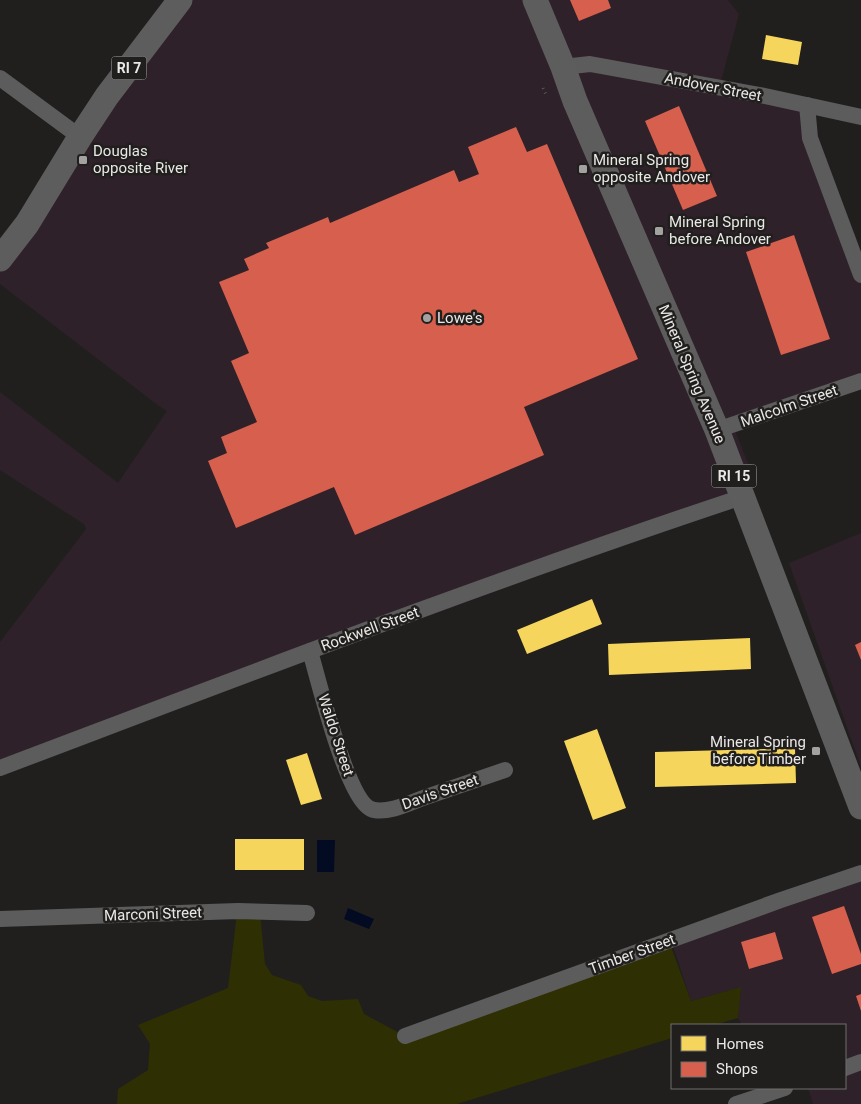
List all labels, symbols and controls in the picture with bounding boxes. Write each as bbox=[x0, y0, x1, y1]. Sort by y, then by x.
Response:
road number: RI 7 bbox=[112, 56, 146, 80]
street label: Andover Street bbox=[663, 69, 763, 105]
place label: Douglas opposite River bbox=[93, 142, 188, 177]
place label: Mineral Spring opposite Andover bbox=[593, 151, 710, 186]
marker: Douglas opposite River bbox=[77, 154, 89, 166]
marker: Mineral Spring opposite Andover bbox=[577, 163, 589, 175]
place label: Mineral Spring before Andover bbox=[669, 213, 771, 248]
marker: Mineral Spring before Andover bbox=[653, 225, 665, 237]
street label: Mineral Spring Avenue bbox=[655, 302, 729, 446]
place label: Lowe's bbox=[437, 309, 483, 327]
marker: Lowe's bbox=[421, 312, 433, 324]
street label: Malcolm Street bbox=[738, 381, 840, 431]
road number: RI 15 bbox=[712, 464, 756, 488]
street label: Rockwell Street bbox=[318, 603, 422, 655]
street label: Waldo Street bbox=[314, 692, 358, 778]
place label: Mineral Spring before Timber bbox=[710, 733, 806, 768]
marker: Mineral Spring before Timber bbox=[810, 745, 822, 757]
street label: Davis Street bbox=[399, 770, 481, 814]
street label: Marconi Street bbox=[104, 903, 202, 925]
street label: Timber Street bbox=[586, 930, 678, 978]
legend bbox=[671, 1024, 846, 1089]
text: Homes bbox=[716, 1035, 764, 1053]
text: Shops bbox=[716, 1060, 758, 1078]

